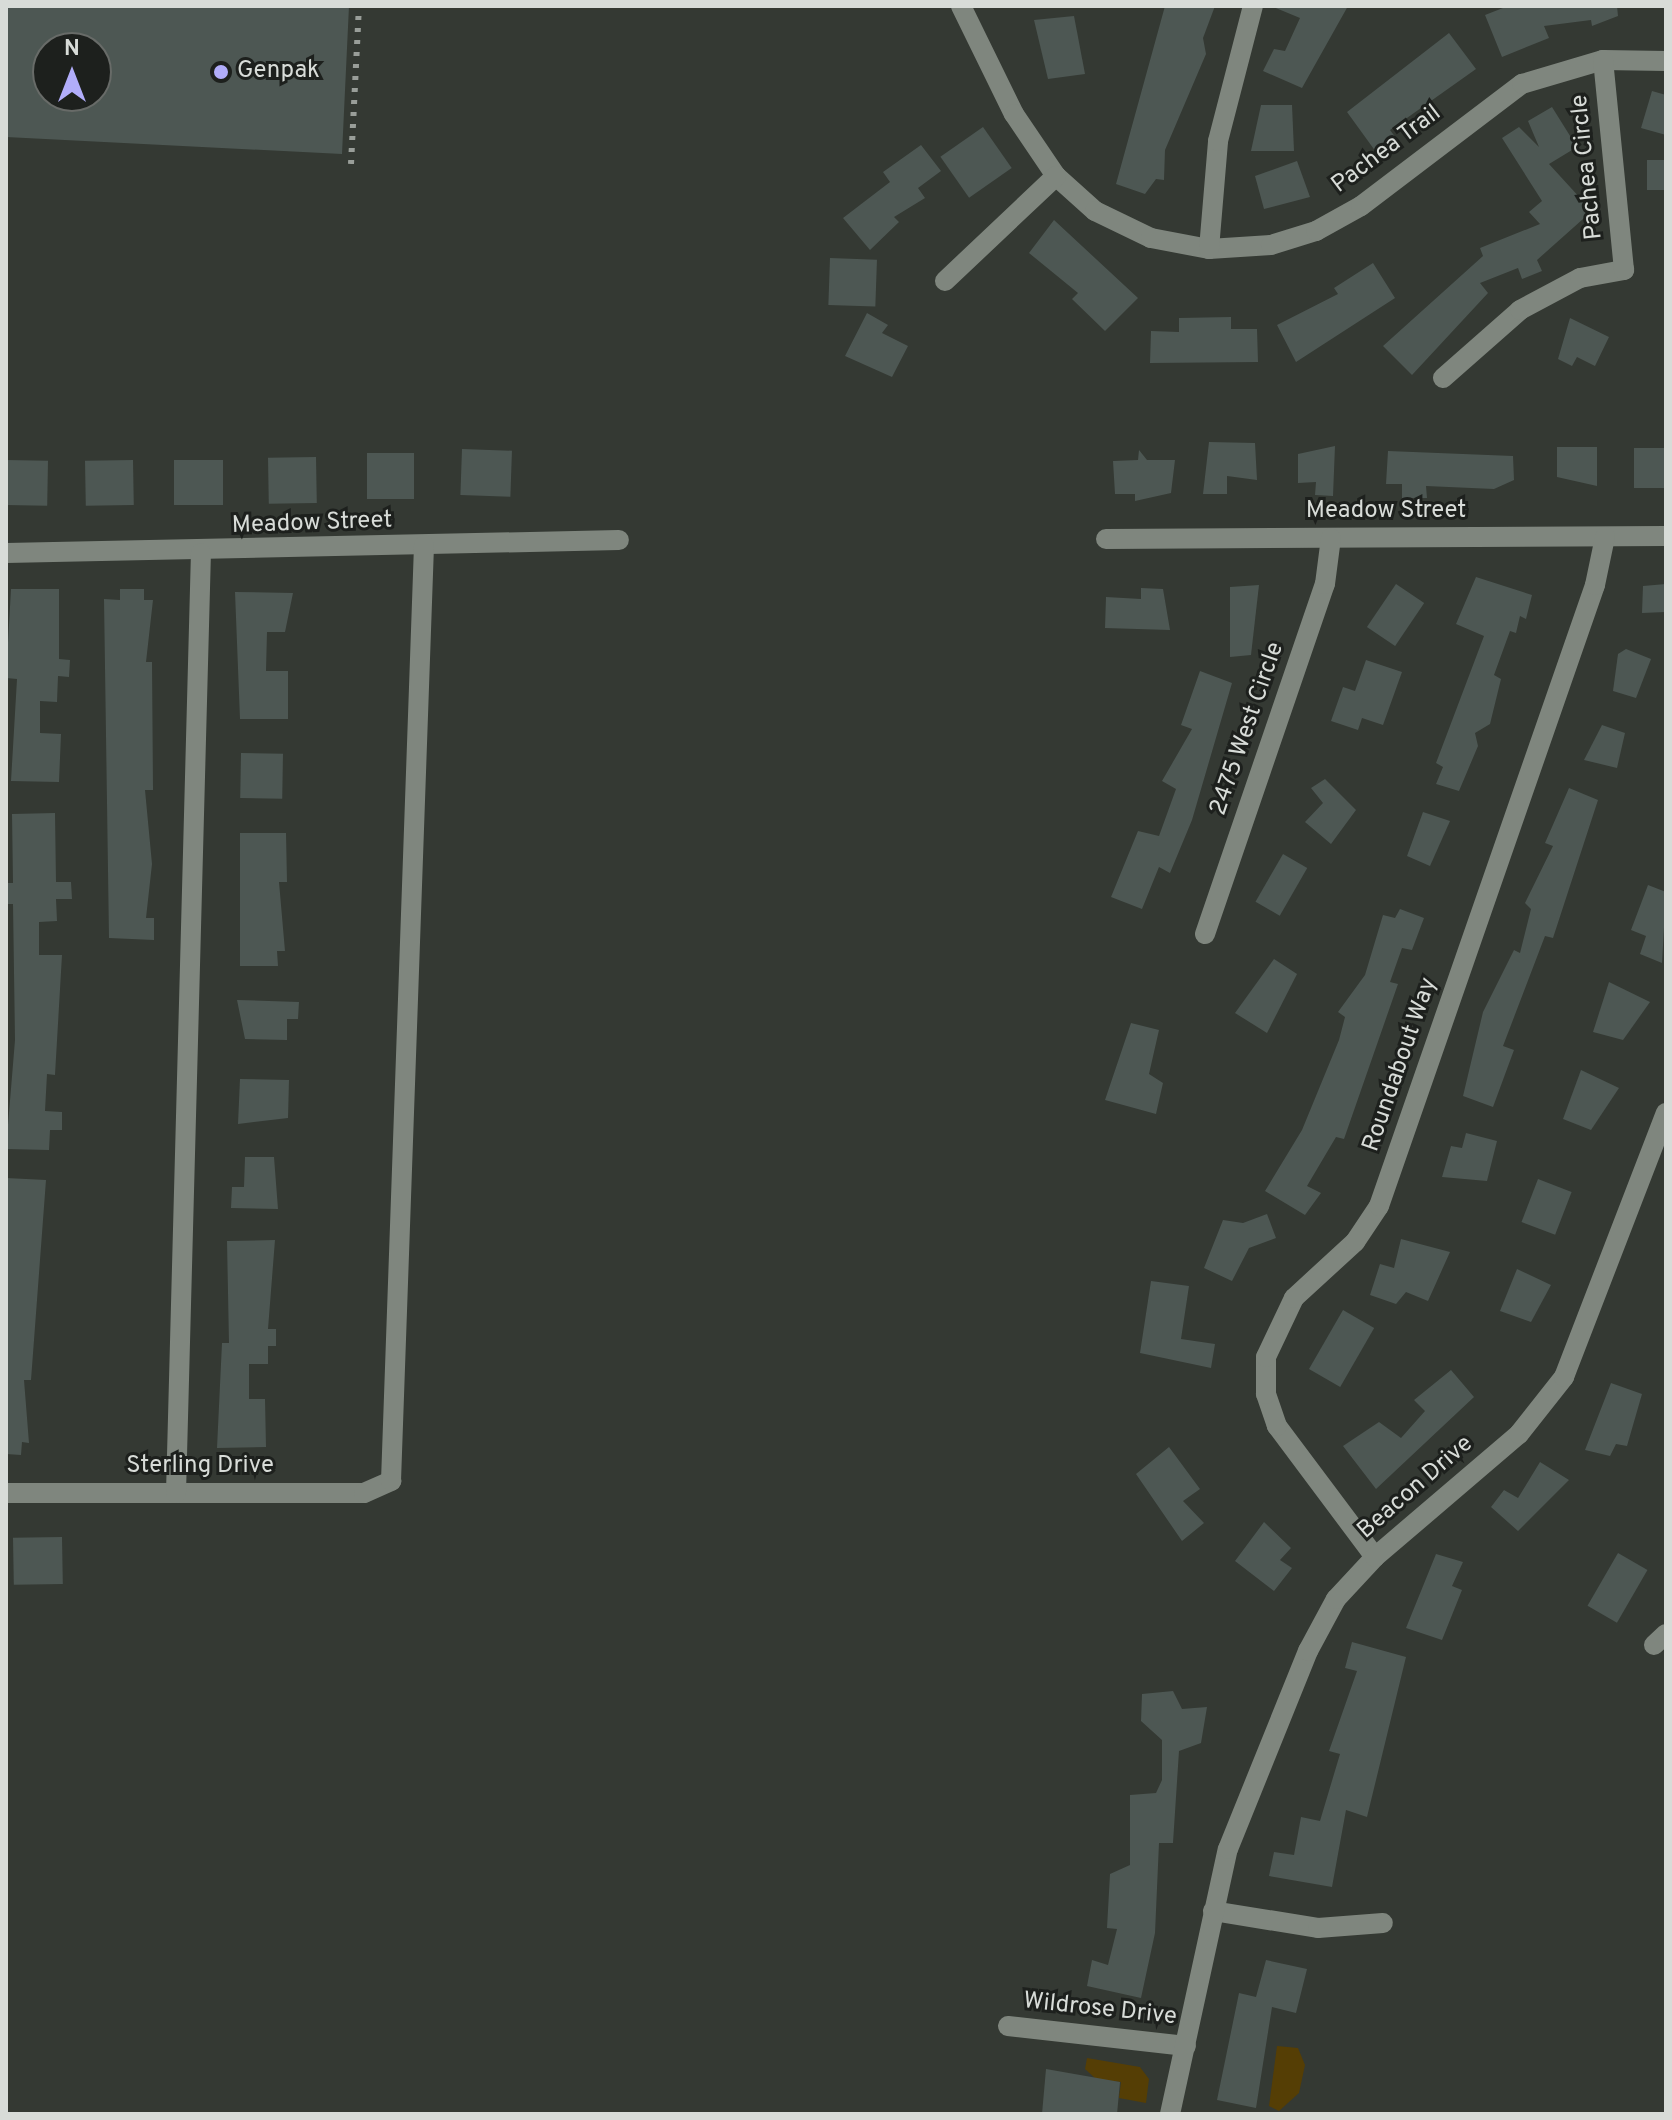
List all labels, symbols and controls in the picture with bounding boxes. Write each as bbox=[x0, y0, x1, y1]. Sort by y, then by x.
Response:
north arrow bbox=[32, 32, 112, 112]
text: N bbox=[64, 36, 80, 63]
place label: Genpak bbox=[237, 58, 320, 86]
marker: Genpak bbox=[212, 63, 230, 81]
street label: Pachea Circle bbox=[1566, 93, 1610, 241]
street label: Pachea Trail bbox=[1326, 99, 1448, 201]
street label: Meadow Street bbox=[1306, 498, 1466, 526]
street label: Meadow Street bbox=[231, 507, 393, 541]
street label: 2475 West Circle bbox=[1205, 638, 1291, 820]
street label: Roundabout Way bbox=[1358, 974, 1444, 1156]
street label: Beacon Drive bbox=[1353, 1430, 1479, 1546]
street label: Sterling Drive bbox=[126, 1453, 274, 1481]
street label: Wildrose Drive bbox=[1022, 1988, 1178, 2032]

